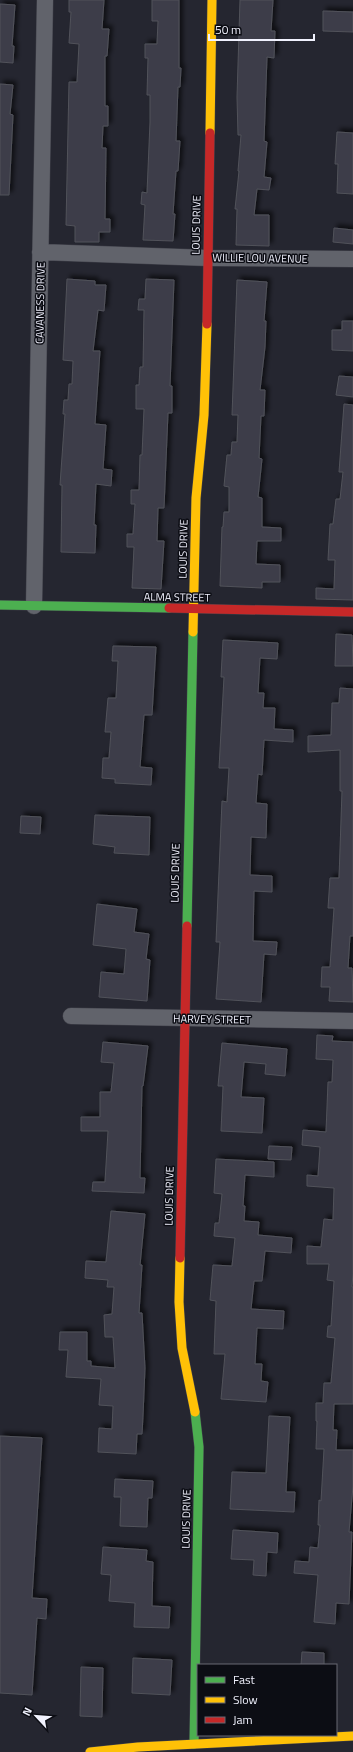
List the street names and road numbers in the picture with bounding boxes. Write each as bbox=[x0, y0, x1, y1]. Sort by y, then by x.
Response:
street label: LOUIS DRIVE bbox=[187, 195, 205, 255]
street label: WILLIE LOU AVENUE bbox=[212, 249, 308, 267]
street label: CAVANESS DRIVE bbox=[31, 262, 49, 344]
street label: LOUIS DRIVE bbox=[174, 519, 192, 579]
street label: ALMA STREET bbox=[144, 588, 211, 606]
street label: LOUIS DRIVE bbox=[166, 843, 184, 903]
street label: HARVEY STREET bbox=[173, 1010, 251, 1028]
street label: LOUIS DRIVE bbox=[160, 1166, 178, 1226]
street label: LOUIS DRIVE bbox=[177, 1489, 195, 1549]

